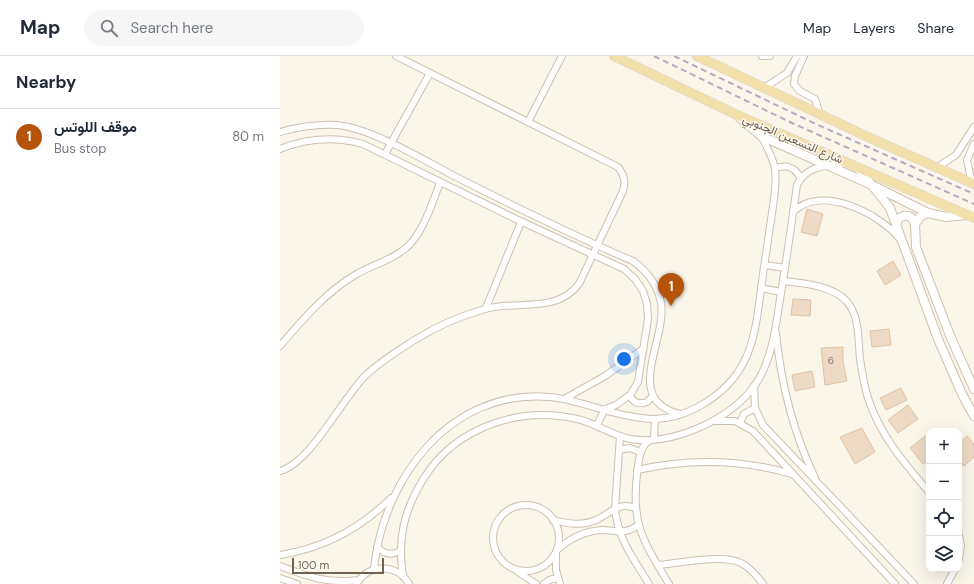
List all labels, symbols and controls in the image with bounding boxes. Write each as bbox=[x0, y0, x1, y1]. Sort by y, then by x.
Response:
search box bbox=[84, 10, 364, 46]
text: Map bbox=[20, 15, 60, 40]
icon: search bbox=[98, 17, 120, 39]
text: Search here bbox=[130, 18, 213, 38]
text: Map bbox=[803, 19, 831, 37]
text: Layers bbox=[853, 19, 895, 37]
text: Share bbox=[917, 19, 954, 37]
text: Nearby bbox=[16, 71, 76, 93]
street label: شارع التسعين الجنوبي bbox=[740, 111, 846, 169]
text: موقف اللوتس bbox=[54, 117, 137, 137]
text: 1 bbox=[27, 128, 31, 145]
text: 80 m bbox=[232, 128, 264, 145]
text: Bus stop bbox=[54, 140, 106, 157]
pin: 1 bbox=[658, 273, 684, 306]
your location bbox=[614, 349, 634, 369]
house number: 6 bbox=[828, 354, 834, 367]
map controls bbox=[926, 428, 962, 572]
button: + bbox=[926, 428, 962, 464]
button: − bbox=[926, 464, 962, 500]
button: locate bbox=[926, 500, 962, 536]
button: layers bbox=[926, 536, 962, 572]
scale bar bbox=[292, 556, 384, 575]
text: 100 m bbox=[298, 558, 329, 572]

